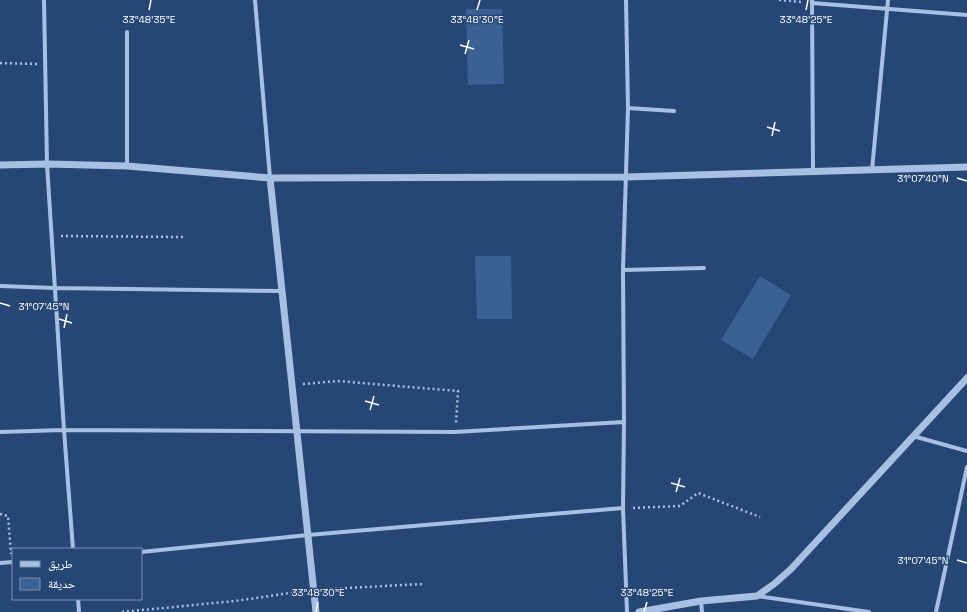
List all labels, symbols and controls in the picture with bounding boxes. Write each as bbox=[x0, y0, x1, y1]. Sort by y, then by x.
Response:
text: 33°48'35"E bbox=[123, 13, 176, 26]
text: 33°48'30"E bbox=[450, 13, 504, 26]
text: 33°48'25"E bbox=[780, 13, 833, 26]
text: 31°07'40"N bbox=[897, 172, 949, 185]
text: 31°07'45"N bbox=[19, 300, 69, 313]
legend bbox=[12, 548, 142, 600]
text: 31°07'45"N bbox=[898, 554, 948, 567]
text: طريق bbox=[48, 556, 73, 572]
text: حديقة bbox=[48, 576, 76, 592]
text: 33°48'30"E bbox=[291, 586, 345, 599]
text: 33°48'25"E bbox=[621, 586, 674, 599]

